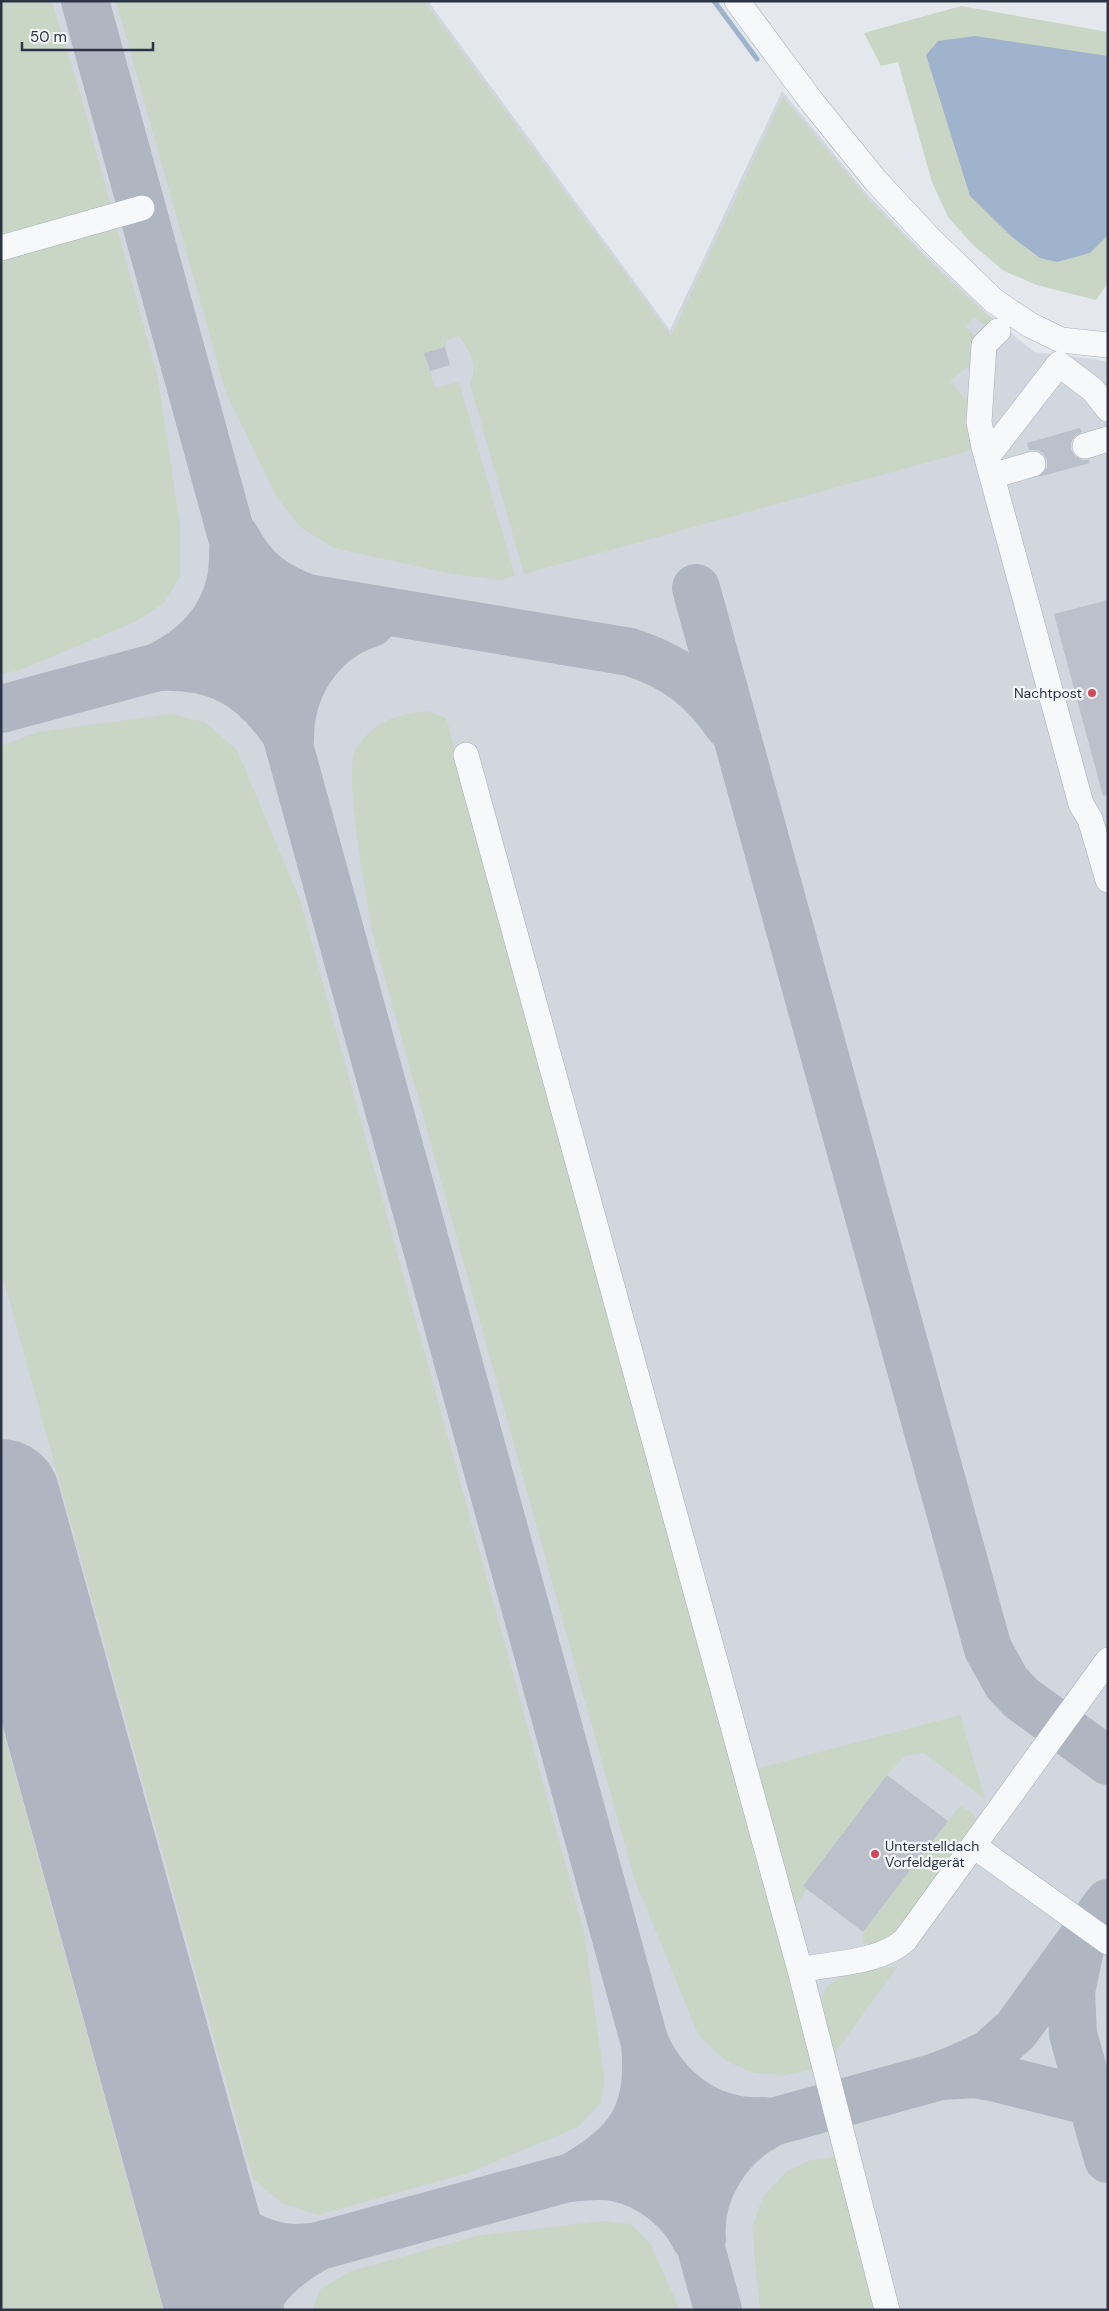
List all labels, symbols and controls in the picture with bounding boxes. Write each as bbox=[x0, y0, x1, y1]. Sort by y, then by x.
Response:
scale bar bbox=[22, 20, 154, 52]
text: 50 m bbox=[30, 27, 67, 47]
place label: Nachtpost bbox=[1014, 684, 1082, 702]
marker: Nachtpost bbox=[1086, 687, 1098, 699]
place label: Unterstelldach Vorfeldgerät bbox=[885, 1837, 979, 1871]
marker: Unterstelldach Vorfeldgerät bbox=[869, 1848, 881, 1860]

